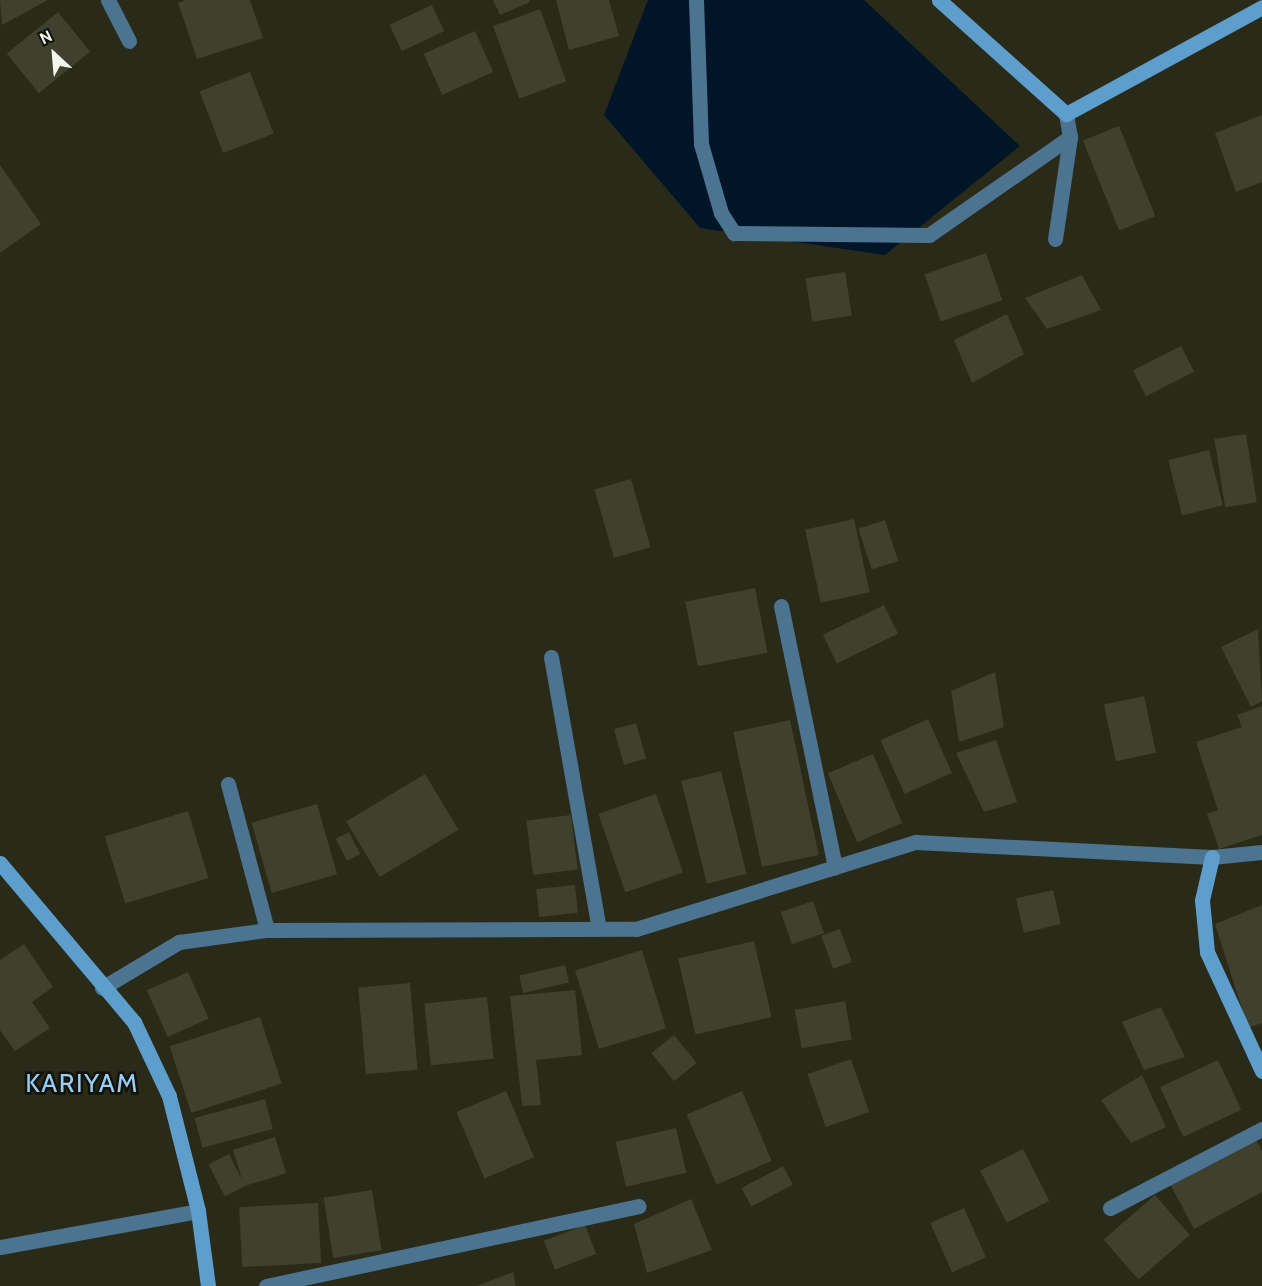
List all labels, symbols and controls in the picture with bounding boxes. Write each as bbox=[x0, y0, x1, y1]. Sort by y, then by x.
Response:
north arrow bbox=[24, 24, 84, 84]
text: N bbox=[37, 26, 55, 48]
district label: KARIYAM bbox=[25, 1068, 139, 1100]

